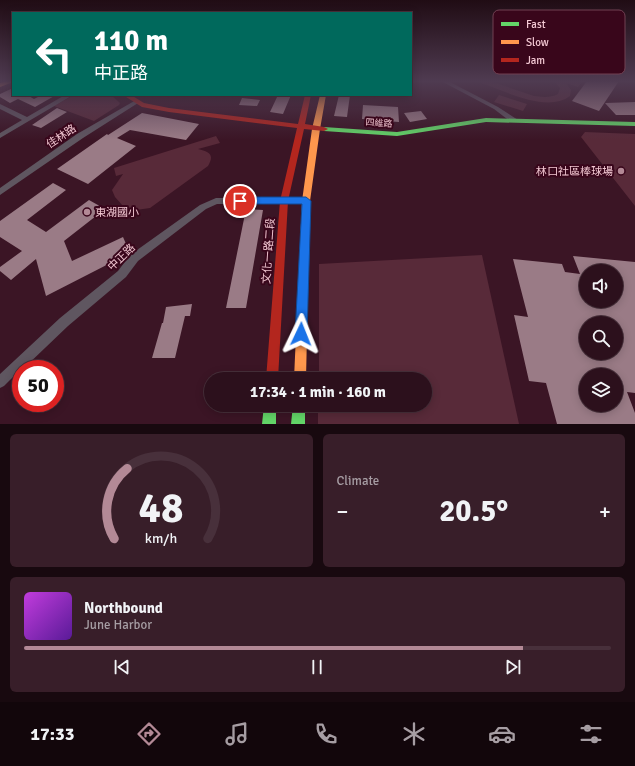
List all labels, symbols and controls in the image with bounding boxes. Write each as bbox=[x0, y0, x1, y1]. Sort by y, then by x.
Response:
legend bbox=[493, 10, 625, 74]
text: Fast bbox=[526, 18, 546, 31]
text: 110 m bbox=[94, 24, 168, 58]
icon: left bbox=[28, 28, 80, 80]
text: Slow bbox=[526, 36, 549, 49]
text: Jam bbox=[526, 54, 545, 67]
text: 中正路 bbox=[94, 62, 148, 84]
street label: 四維路 bbox=[365, 117, 393, 130]
street label: 佳林路 bbox=[44, 122, 79, 151]
place label: 林口社區棒球場 bbox=[536, 165, 613, 178]
marker: 林口社區棒球場 bbox=[616, 166, 626, 176]
pin bbox=[223, 184, 257, 218]
icon: arrive bbox=[229, 190, 251, 212]
place label: 東湖國小 bbox=[95, 206, 139, 219]
marker: 東湖國小 bbox=[82, 207, 92, 217]
street label: 文化一路二段 bbox=[260, 218, 277, 284]
street label: 中正路 bbox=[105, 241, 138, 273]
map controls bbox=[579, 264, 623, 412]
button: sound bbox=[579, 264, 623, 308]
position arrow bbox=[280, 313, 322, 355]
button: search bbox=[579, 316, 623, 360]
speed limit sign: 50 bbox=[12, 360, 64, 412]
button: layers bbox=[579, 368, 623, 412]
text: 17:34 · 1 min · 160 m bbox=[250, 383, 386, 401]
text: Climate bbox=[337, 473, 379, 489]
text: 48 bbox=[139, 482, 184, 533]
text: 20.5° bbox=[439, 493, 508, 530]
text: − bbox=[337, 498, 348, 525]
text: + bbox=[599, 498, 611, 525]
text: km/h bbox=[145, 529, 177, 546]
text: Northbound bbox=[84, 599, 163, 617]
text: June Harbor bbox=[84, 617, 152, 633]
icon: previous bbox=[111, 656, 133, 678]
icon: pause bbox=[306, 656, 328, 678]
icon: next bbox=[502, 656, 524, 678]
icon: directions bbox=[135, 720, 163, 748]
icon: music bbox=[223, 720, 251, 748]
icon: phone bbox=[312, 720, 340, 748]
icon: climate bbox=[400, 720, 428, 748]
icon: car bbox=[488, 720, 516, 748]
icon: filters bbox=[577, 720, 605, 748]
text: 17:33 bbox=[30, 723, 74, 745]

